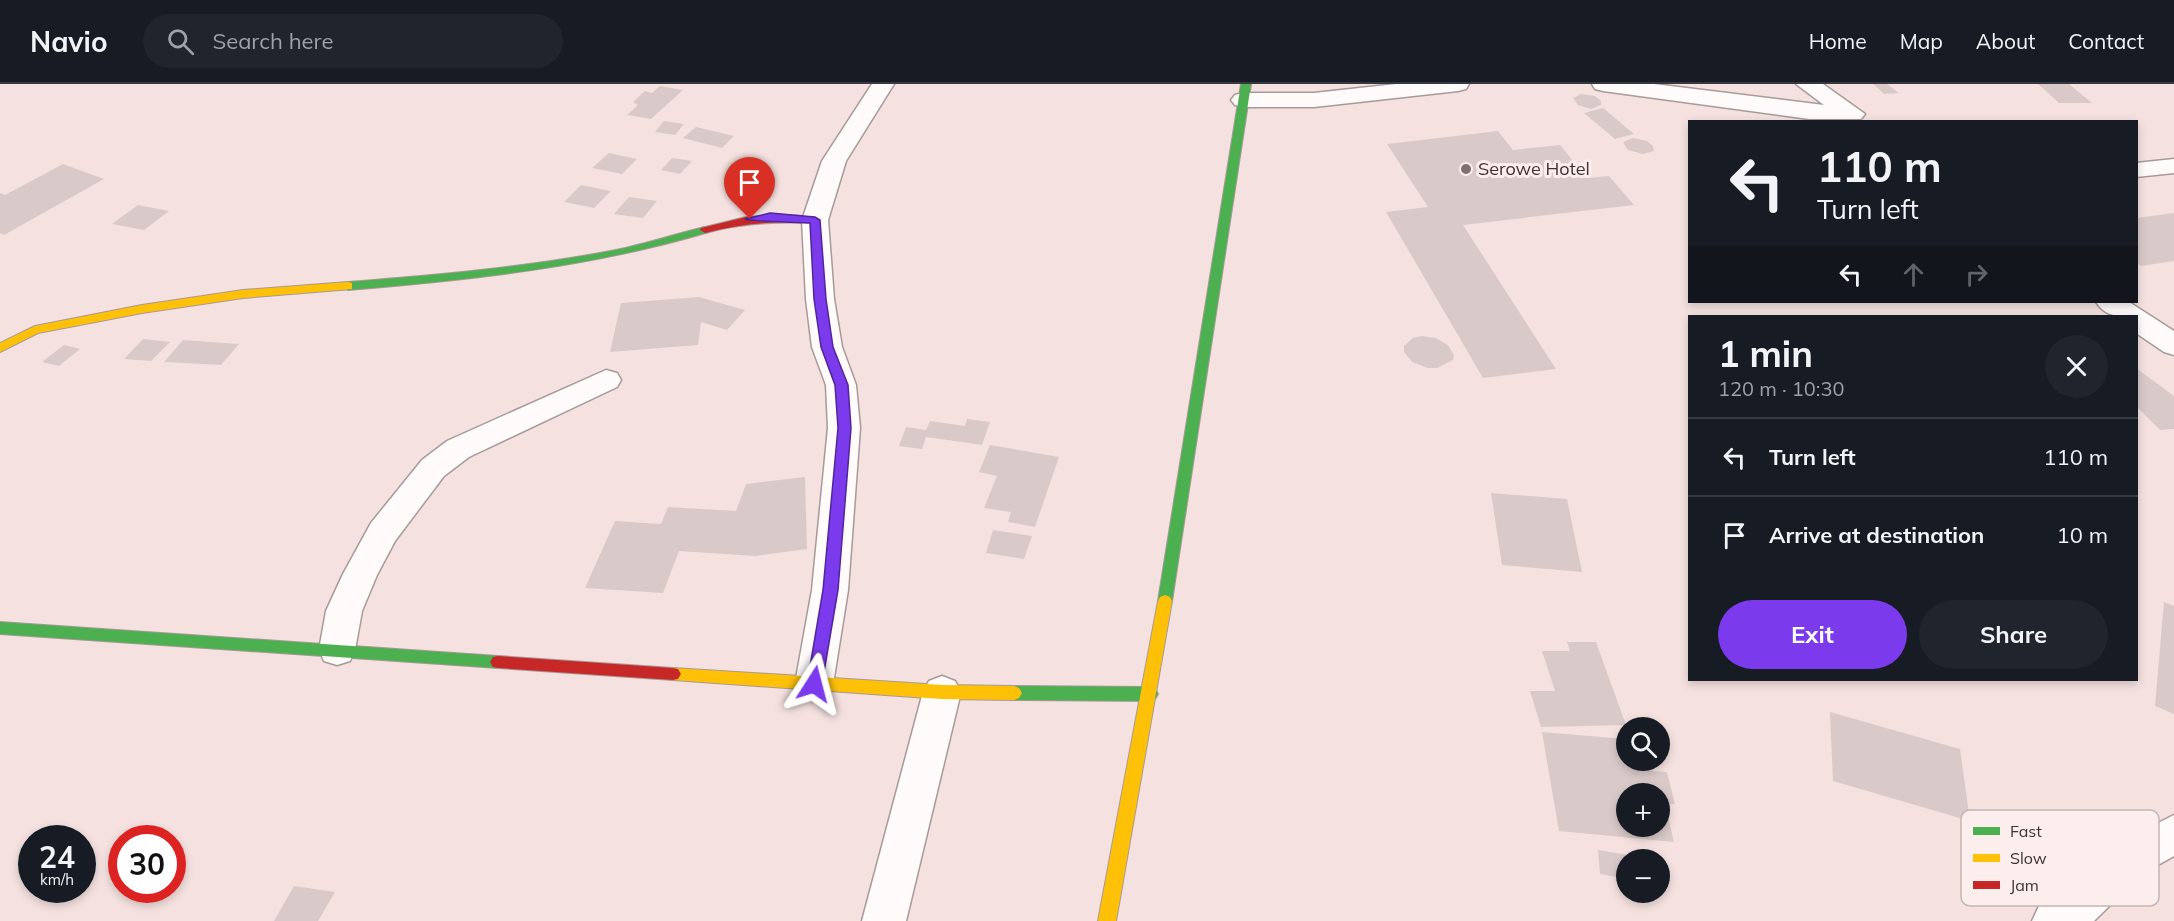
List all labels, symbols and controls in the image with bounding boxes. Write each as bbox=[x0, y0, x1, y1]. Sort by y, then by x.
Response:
search box bbox=[143, 14, 563, 68]
text: Navio bbox=[30, 24, 107, 59]
icon: search bbox=[164, 25, 197, 58]
text: Search here bbox=[212, 27, 333, 55]
text: Home bbox=[1809, 28, 1867, 54]
text: Map bbox=[1900, 28, 1943, 54]
text: About bbox=[1976, 28, 2035, 54]
text: Contact bbox=[2068, 28, 2144, 54]
text: 110 m bbox=[1817, 140, 1942, 193]
icon: left bbox=[1718, 144, 1796, 222]
pin bbox=[724, 157, 775, 219]
place label: Serowe Hotel bbox=[1478, 157, 1590, 180]
marker: Serowe Hotel bbox=[1459, 162, 1473, 176]
icon: arrive bbox=[733, 166, 766, 199]
text: Turn left bbox=[1817, 192, 1919, 226]
icon: left bbox=[1834, 258, 1867, 291]
icon: ahead bbox=[1897, 258, 1930, 291]
icon: right bbox=[1960, 258, 1993, 291]
text: 1 min bbox=[1718, 331, 1813, 376]
button: close bbox=[2045, 335, 2108, 398]
text: 120 m · 10:30 bbox=[1718, 376, 1844, 401]
icon: left bbox=[1718, 441, 1751, 474]
text: Turn left bbox=[1769, 443, 1856, 471]
text: 110 m bbox=[2043, 443, 2108, 471]
icon: arrive bbox=[1718, 519, 1751, 552]
text: Arrive at destination bbox=[1769, 521, 1984, 549]
text: 10 m bbox=[2057, 521, 2108, 549]
button: Exit bbox=[1718, 600, 1907, 669]
button: Share bbox=[1919, 600, 2108, 669]
position arrow bbox=[782, 652, 846, 716]
map controls bbox=[1616, 717, 1670, 903]
button: search bbox=[1616, 717, 1670, 771]
button: + bbox=[1616, 783, 1670, 837]
legend bbox=[1961, 810, 2159, 906]
text: Fast bbox=[2010, 821, 2042, 841]
speed limit sign: 30 bbox=[108, 825, 186, 903]
text: 24 bbox=[39, 838, 75, 876]
text: Slow bbox=[2010, 848, 2047, 868]
button: − bbox=[1616, 849, 1670, 903]
text: km/h bbox=[40, 870, 74, 889]
text: Jam bbox=[2010, 875, 2039, 895]

